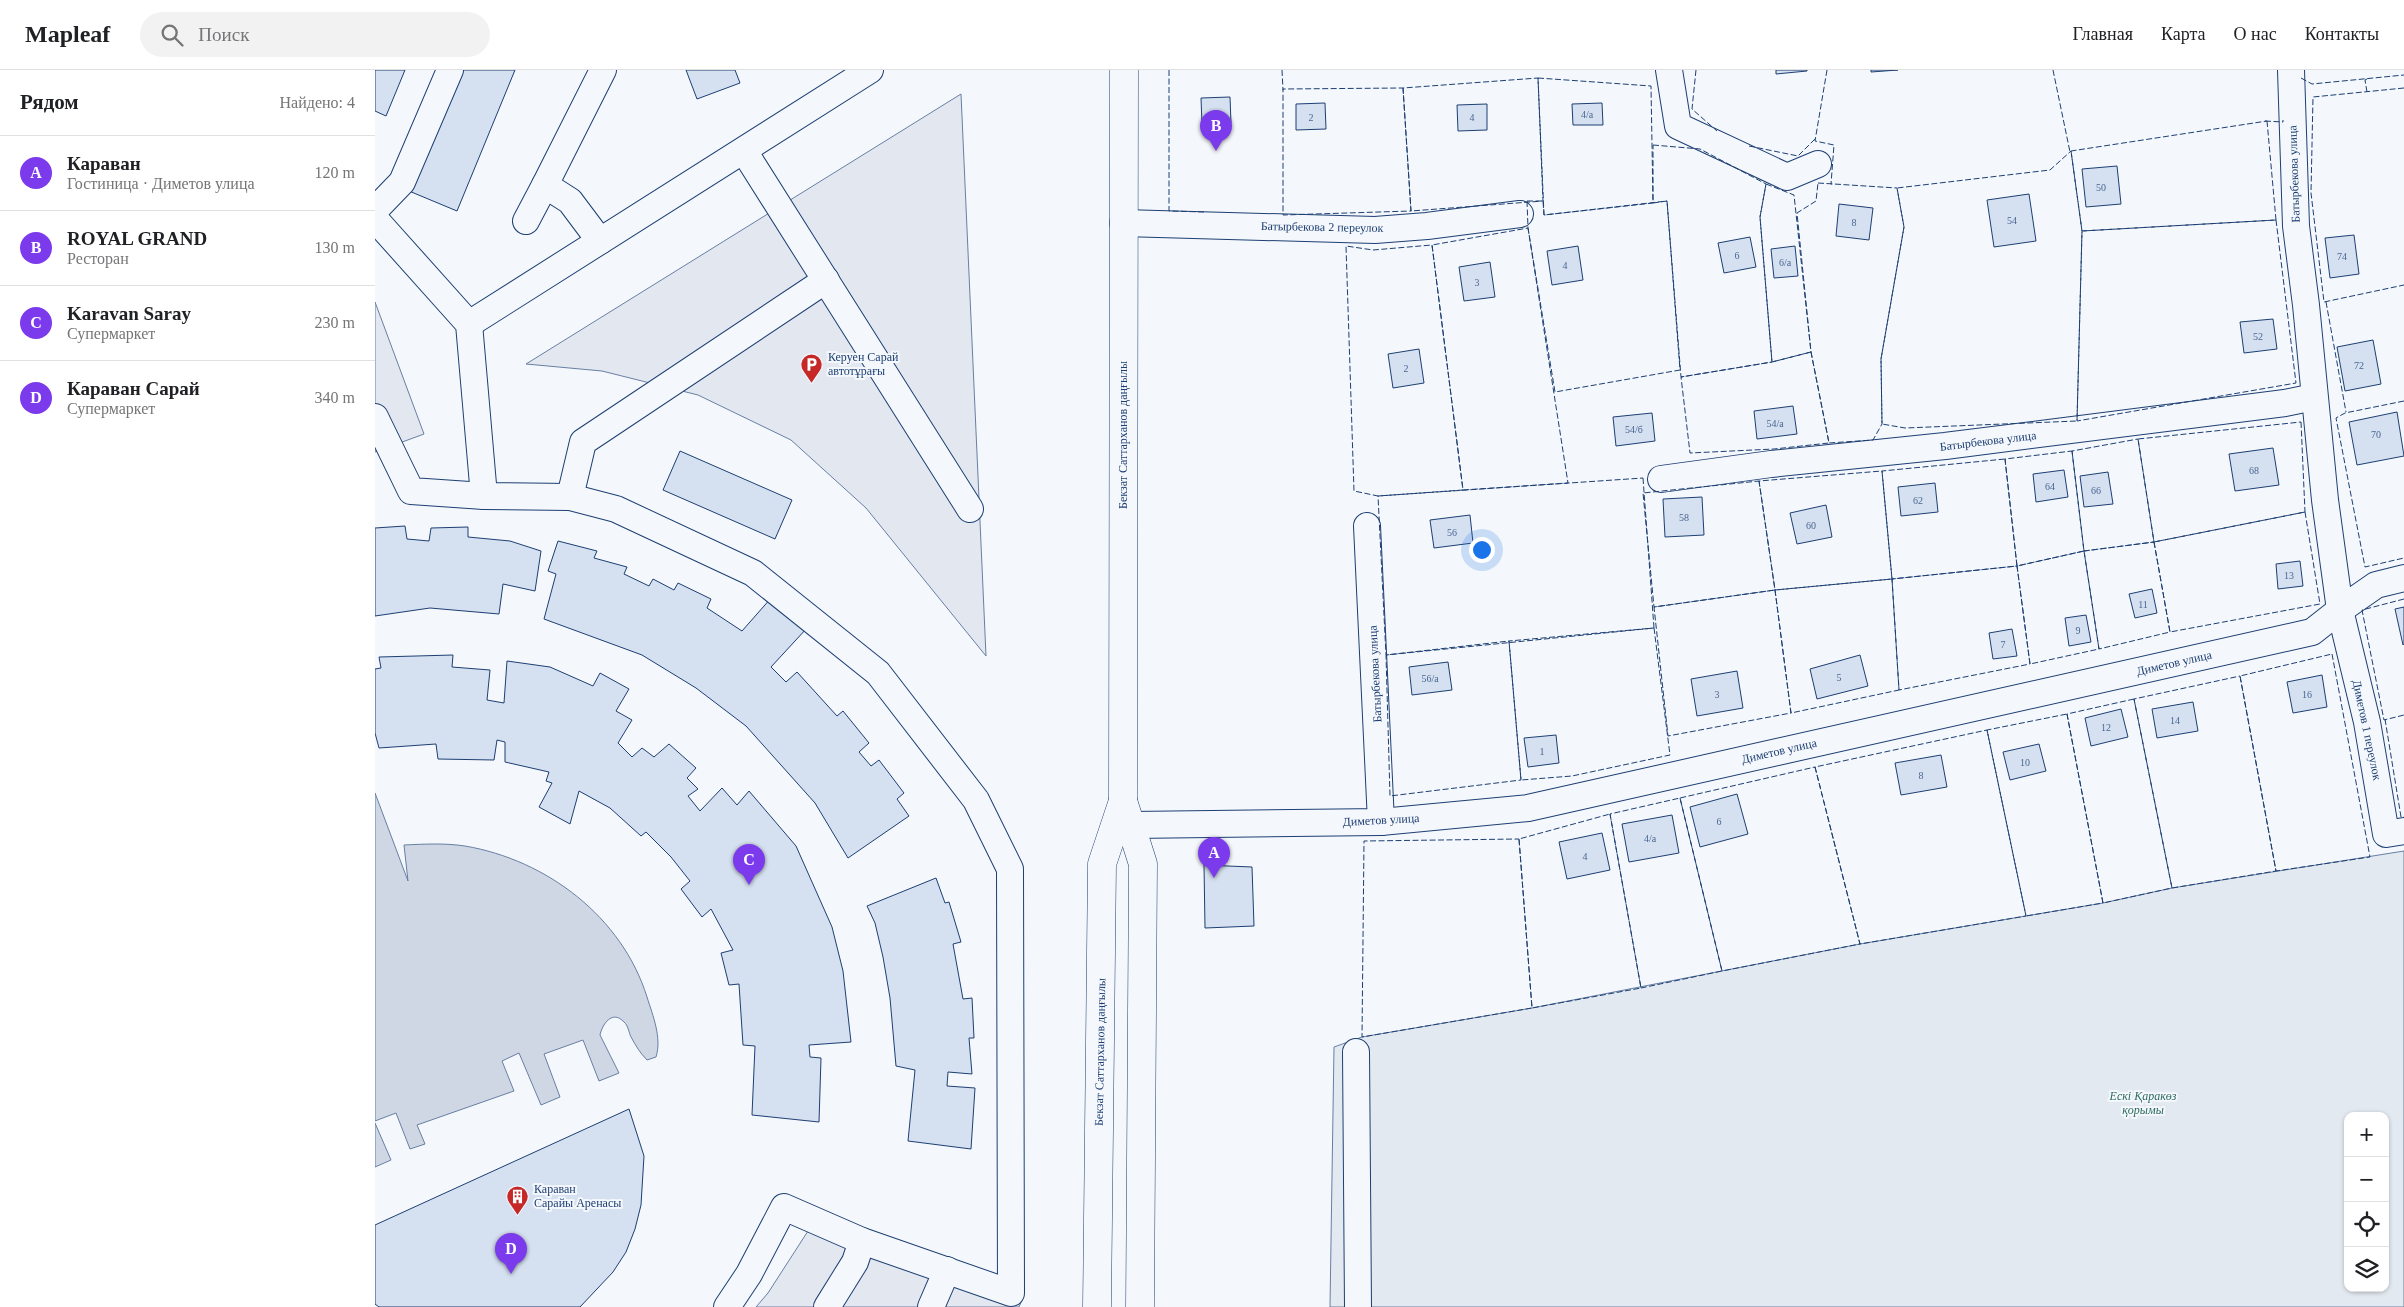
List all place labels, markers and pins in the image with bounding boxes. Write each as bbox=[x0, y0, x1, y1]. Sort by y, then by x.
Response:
pin: B bbox=[1200, 110, 1232, 151]
place label: Керуен Сарай автотұрағы bbox=[828, 350, 899, 378]
parking icon: Керуен Сарай автотұрағы bbox=[800, 352, 824, 383]
pin: A bbox=[1198, 837, 1230, 878]
pin: C bbox=[733, 844, 765, 885]
place label: Караван Сарайы Аренасы bbox=[534, 1182, 621, 1210]
building icon: Караван Сарайы Аренасы bbox=[506, 1184, 530, 1215]
pin: D bbox=[495, 1233, 527, 1274]

